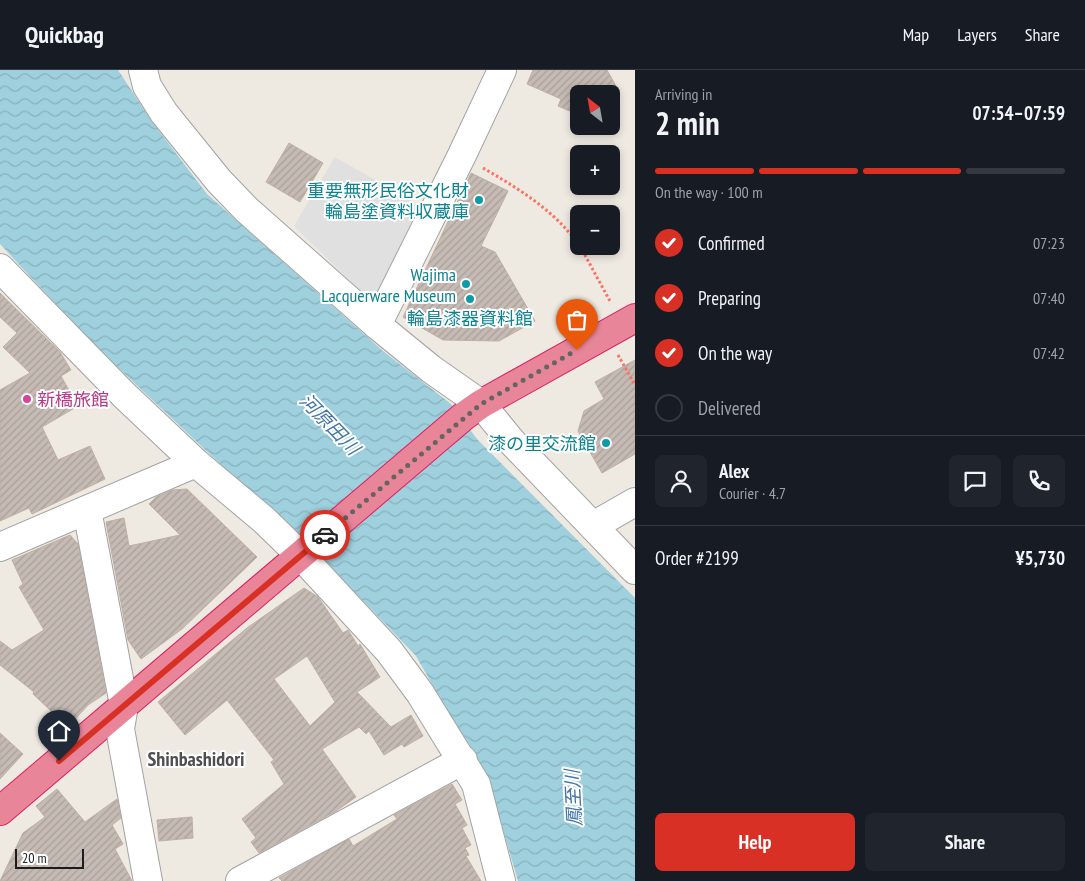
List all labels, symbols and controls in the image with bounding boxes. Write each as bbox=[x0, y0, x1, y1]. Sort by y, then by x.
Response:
text: Quickbag bbox=[25, 19, 104, 50]
text: Map bbox=[903, 23, 929, 46]
text: Layers bbox=[957, 23, 997, 46]
text: Share bbox=[1025, 23, 1060, 46]
text: Arriving in bbox=[655, 84, 712, 104]
north arrow bbox=[570, 85, 620, 135]
map controls bbox=[570, 85, 620, 255]
text: 07:54–07:59 bbox=[972, 101, 1065, 125]
text: 2 min bbox=[655, 102, 720, 144]
button: + bbox=[570, 145, 620, 195]
place label: 重要無形民俗文化財 輪島塗資料収蔵庫 bbox=[307, 179, 469, 223]
text: On the way · 100 m bbox=[655, 182, 763, 202]
marker: 重要無形民俗文化財 輪島塗資料収蔵庫 bbox=[473, 194, 485, 206]
button: − bbox=[570, 205, 620, 255]
icon: check bbox=[655, 229, 683, 257]
text: Confirmed bbox=[698, 231, 765, 255]
text: 07:23 bbox=[1033, 233, 1065, 253]
place label: Wajima Lacquerware Museum bbox=[321, 263, 456, 307]
marker: Wajima Lacquerware Museum bbox=[460, 278, 472, 290]
icon: check bbox=[655, 284, 683, 312]
text: Preparing bbox=[698, 286, 761, 310]
text: 07:40 bbox=[1033, 288, 1065, 308]
marker: 輪島漆器資料館 bbox=[464, 293, 476, 305]
pin bbox=[556, 299, 598, 350]
icon: bag bbox=[563, 306, 591, 334]
place label: 輪島漆器資料館 bbox=[407, 307, 533, 330]
icon: check bbox=[655, 339, 683, 367]
text: On the way bbox=[698, 341, 772, 365]
text: 07:42 bbox=[1033, 343, 1065, 363]
place label: 新橋旅館 bbox=[37, 388, 109, 411]
water label: 河原田川 bbox=[295, 388, 366, 461]
marker: 新橋旅館 bbox=[21, 393, 33, 405]
text: Delivered bbox=[698, 396, 761, 420]
place label: 漆の里交流館 bbox=[488, 432, 596, 455]
marker: 漆の里交流館 bbox=[600, 437, 612, 449]
button: person bbox=[655, 455, 707, 507]
button: chat bbox=[949, 455, 1001, 507]
button: phone bbox=[1013, 455, 1065, 507]
text: Alex bbox=[719, 459, 749, 483]
text: Courier · 4.7 bbox=[719, 483, 786, 503]
courier bbox=[300, 510, 350, 560]
icon: car bbox=[311, 521, 339, 549]
text: Order #2199 bbox=[655, 546, 739, 570]
text: ¥5,730 bbox=[1015, 546, 1065, 570]
pin bbox=[38, 710, 80, 761]
icon: home bbox=[45, 717, 73, 745]
district label: Shinbashidori bbox=[148, 746, 245, 772]
water label: 鳳至川 bbox=[559, 767, 586, 827]
button: Help bbox=[655, 813, 855, 871]
button: Share bbox=[865, 813, 1065, 871]
scale bar bbox=[15, 846, 84, 869]
text: 20 m bbox=[22, 849, 47, 867]

